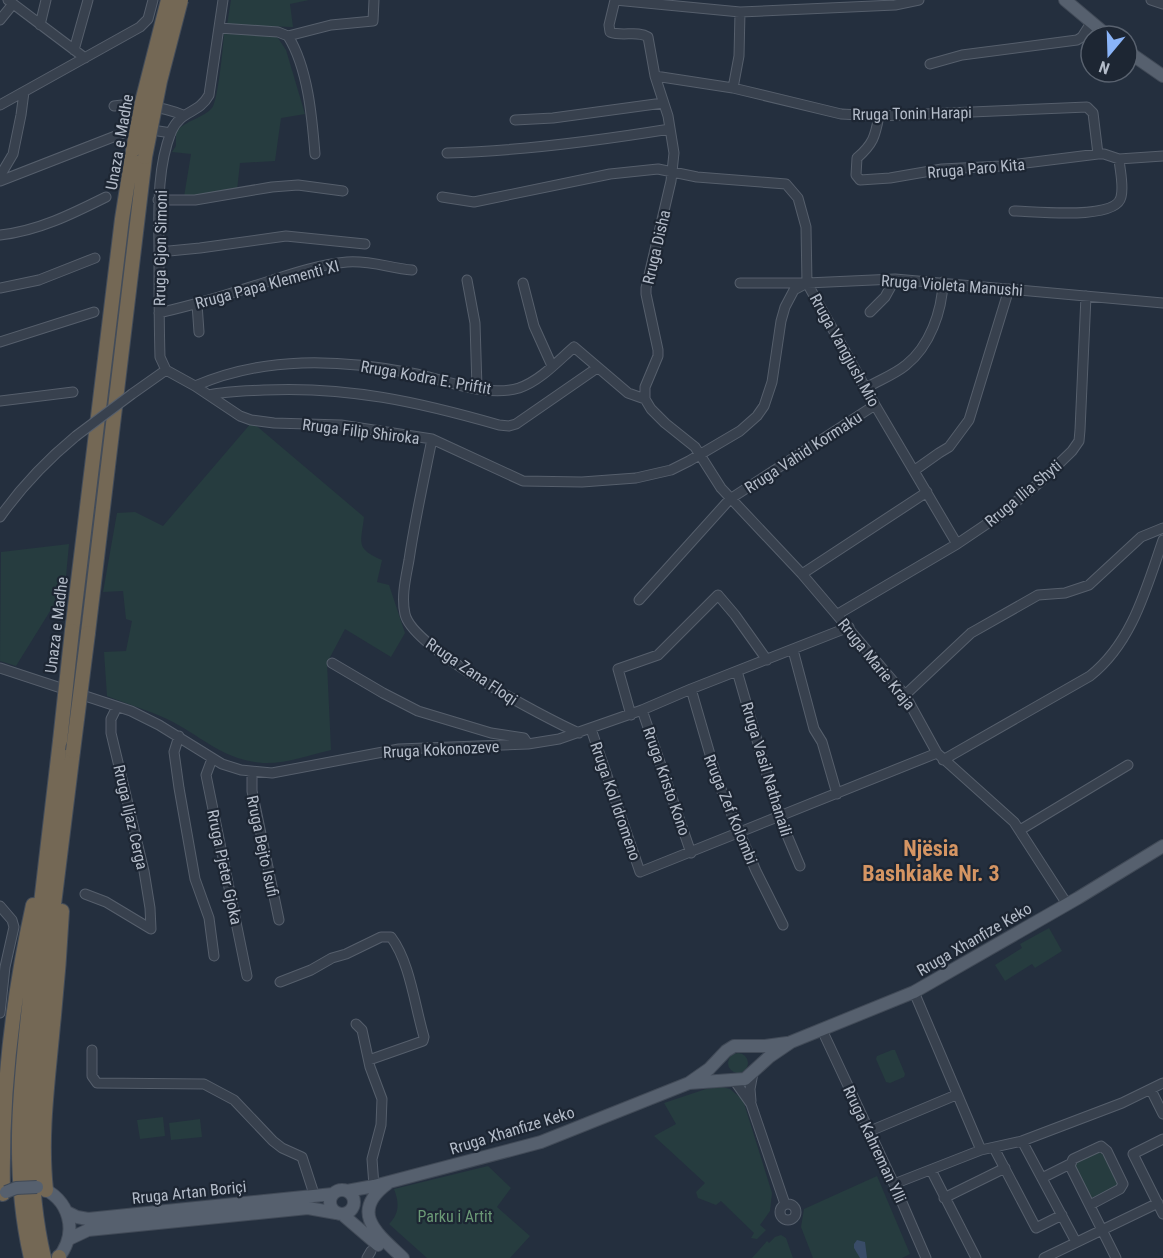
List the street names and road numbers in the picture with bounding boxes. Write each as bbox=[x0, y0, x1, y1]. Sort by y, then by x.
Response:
street label: Unaza e Madhe bbox=[102, 93, 137, 191]
street label: Rruga Tonin Harapi bbox=[852, 103, 972, 124]
street label: Rruga Paro Kita bbox=[926, 155, 1026, 182]
street label: Rruga Gjon Simoni bbox=[150, 190, 171, 306]
street label: Rruga Disha bbox=[639, 208, 674, 286]
street label: Rruga Papa Klementi XI bbox=[193, 256, 341, 313]
street label: Rruga Violeta Manushi bbox=[880, 271, 1024, 300]
street label: Rruga Vangjush Mio bbox=[806, 291, 883, 410]
street label: Rruga Kodra E. Priftit bbox=[359, 357, 493, 398]
street label: Rruga Vahid Kormaku bbox=[741, 408, 865, 497]
street label: Rruga Filip Shiroka bbox=[301, 415, 421, 448]
street label: Rruga Ilia Shyti bbox=[981, 456, 1065, 531]
street label: Unaza e Madhe bbox=[41, 576, 72, 674]
street label: Rruga Marie Kraja bbox=[834, 615, 919, 714]
street label: Rruga Zana Floqi bbox=[422, 634, 521, 709]
street label: Rruga Vasil Nathanaili bbox=[737, 700, 796, 838]
street label: Rruga Kristo Kono bbox=[639, 724, 694, 838]
street label: Rruga Kokonozeve bbox=[382, 737, 500, 762]
street label: Rruga Kol Idromeno bbox=[586, 739, 645, 863]
street label: Rruga Zef Kolombi bbox=[700, 752, 761, 867]
street label: Rruga Iljaz Cerga bbox=[109, 763, 152, 871]
street label: Rruga Bejto Isufi bbox=[242, 794, 283, 899]
street label: Rruga Pjeter Gjoka bbox=[203, 808, 246, 926]
street label: Rruga Xhanfize Keko bbox=[913, 899, 1035, 980]
street label: Rruga Kahreman Ylli bbox=[839, 1083, 910, 1206]
street label: Rruga Xhanfize Keko bbox=[447, 1102, 577, 1158]
street label: Rruga Artan Boriçi bbox=[131, 1177, 247, 1208]

